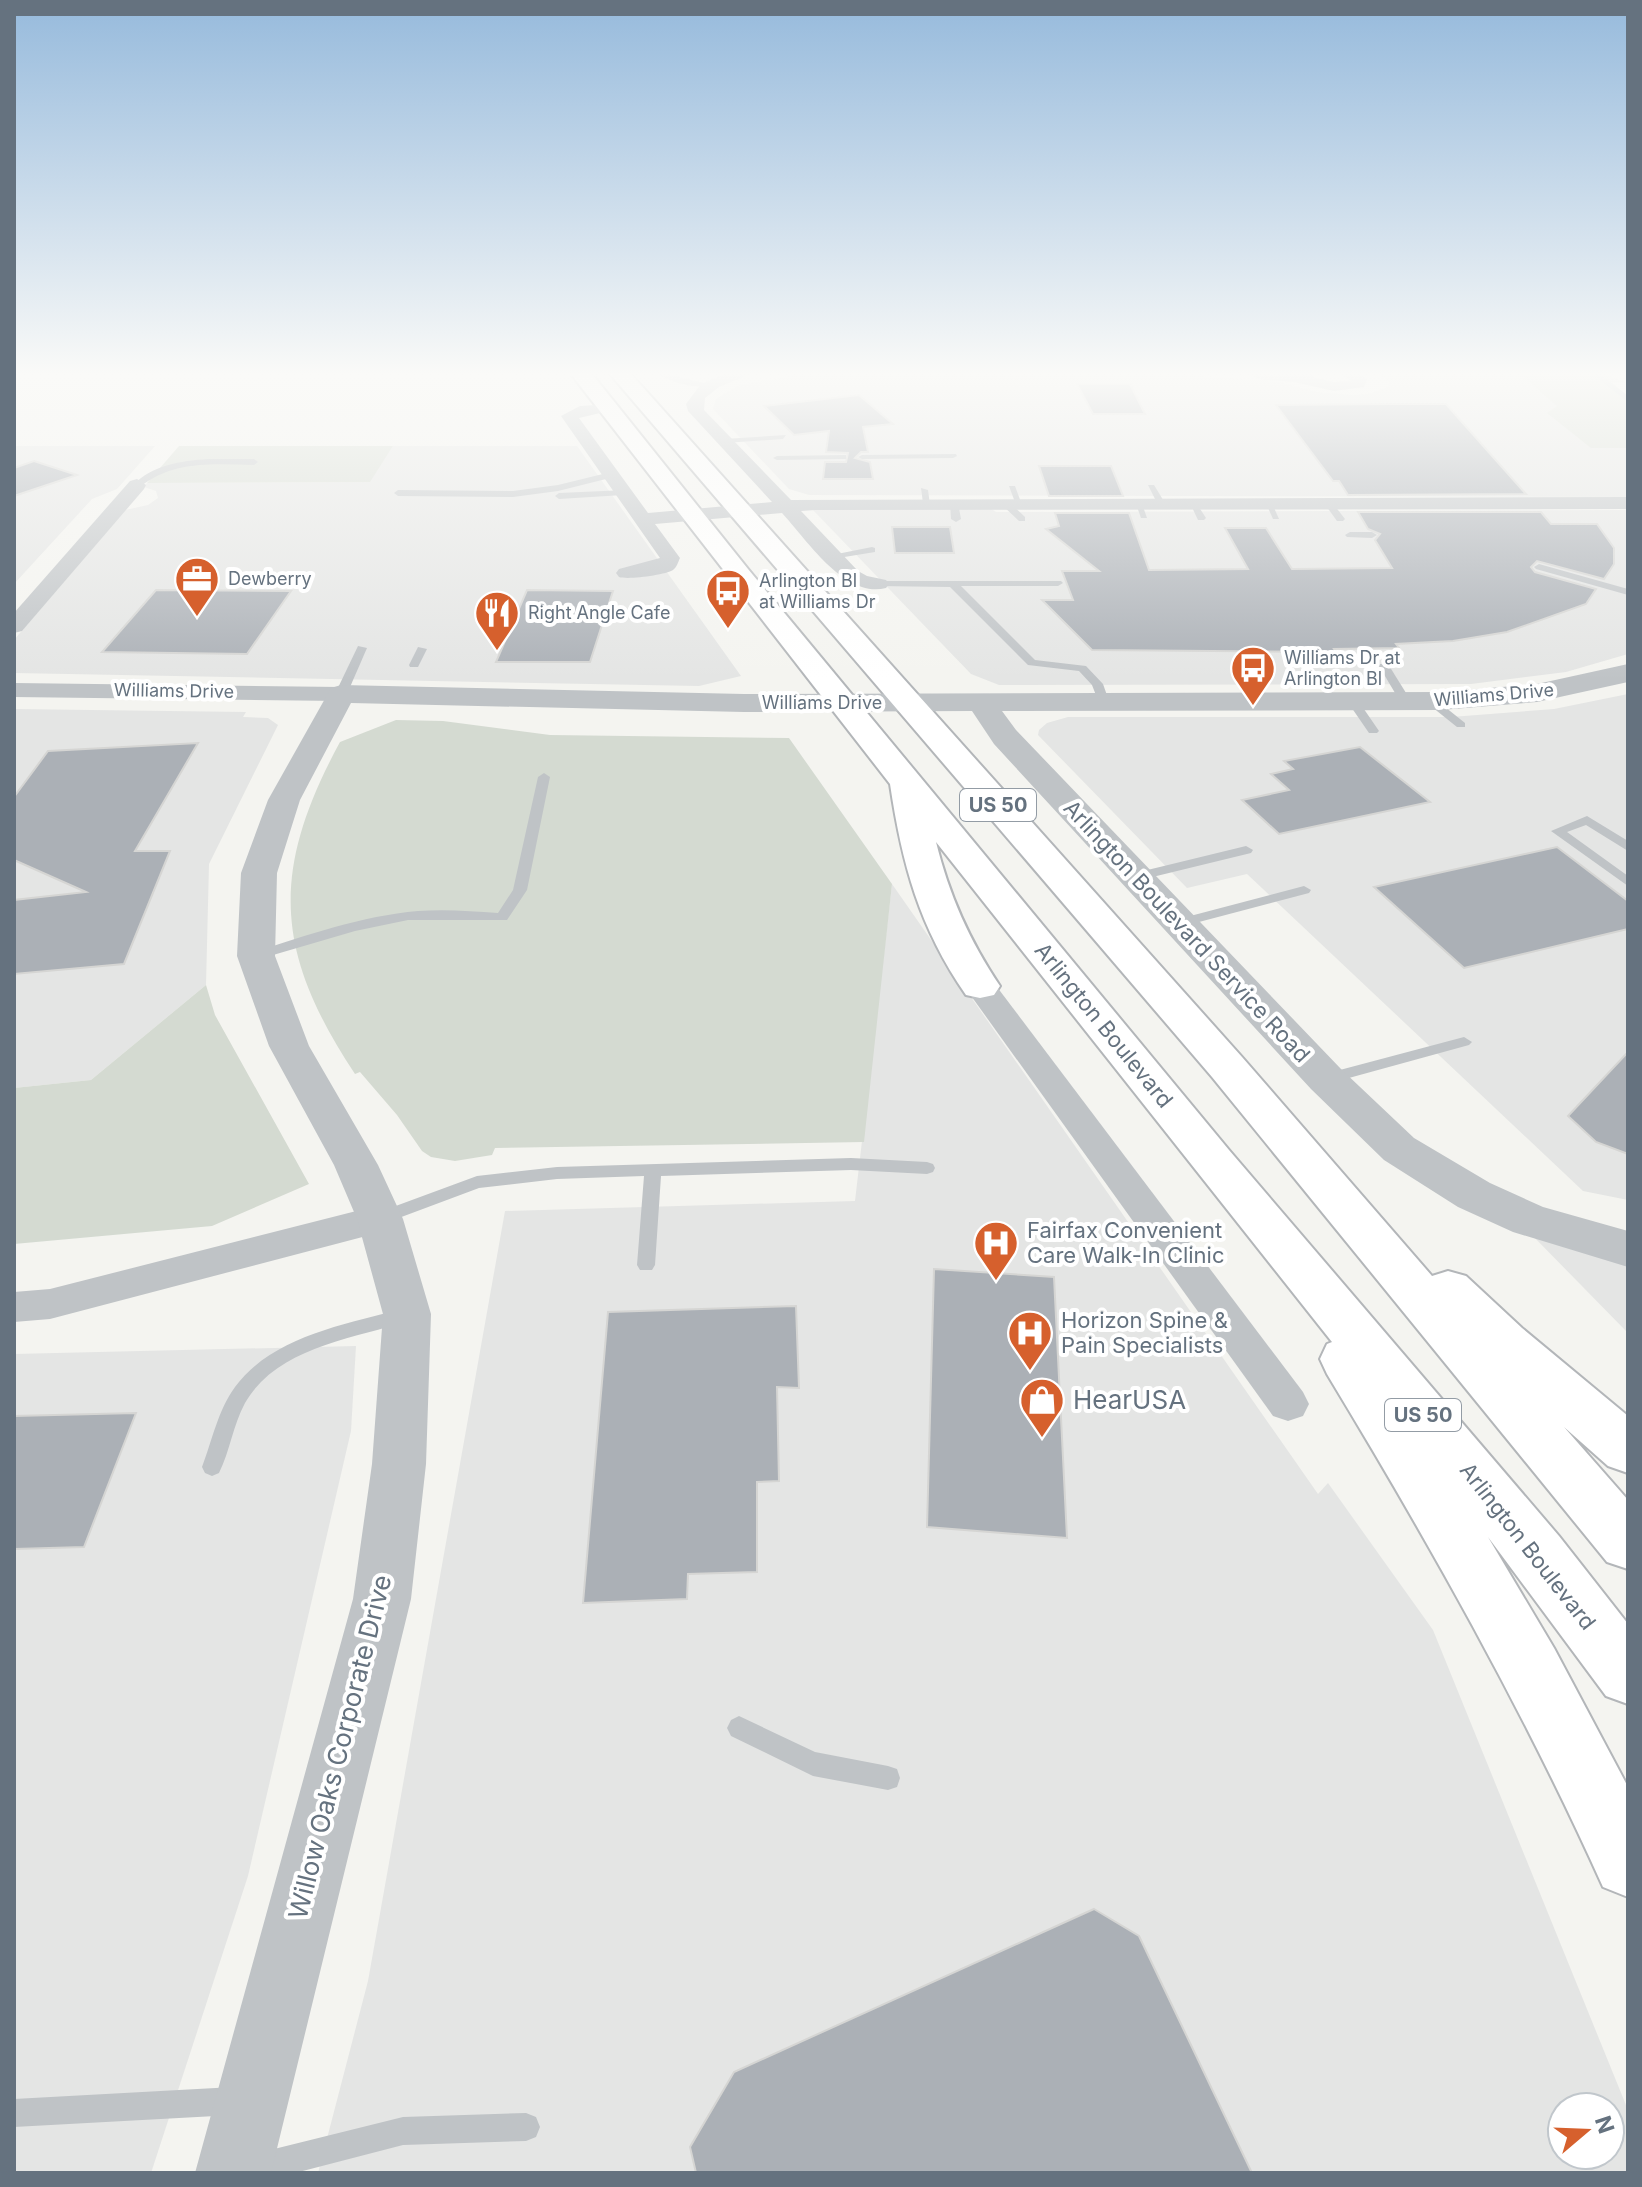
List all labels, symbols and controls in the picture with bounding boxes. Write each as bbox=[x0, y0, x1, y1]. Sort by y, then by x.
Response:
office icon: Dewberry bbox=[173, 555, 221, 618]
bus stop icon: Arlington Bl at Williams Dr bbox=[704, 567, 752, 630]
place label: Dewberry bbox=[228, 568, 312, 589]
place label: Arlington Bl at Williams Dr bbox=[759, 570, 876, 612]
restaurant icon: Right Angle Cafe bbox=[473, 589, 521, 652]
place label: Right Angle Cafe bbox=[528, 602, 670, 623]
bus stop icon: Williams Dr at Arlington Bl bbox=[1229, 644, 1277, 707]
place label: Williams Dr at Arlington Bl bbox=[1284, 647, 1401, 689]
street label: Williams Drive bbox=[114, 679, 234, 702]
street label: Williams Drive bbox=[1433, 679, 1555, 710]
street label: Williams Drive bbox=[762, 692, 882, 713]
road number: US 50 bbox=[960, 789, 1036, 821]
street label: Arlington Boulevard Service Road bbox=[1058, 794, 1316, 1068]
street label: Arlington Boulevard bbox=[1029, 937, 1179, 1113]
place label: Fairfax Convenient Care Walk-In Clinic bbox=[1027, 1217, 1225, 1268]
hospital icon: Fairfax Convenient Care Walk-In Clinic bbox=[972, 1219, 1020, 1282]
place label: Horizon Spine & Pain Specialists bbox=[1061, 1307, 1228, 1358]
hospital icon: Horizon Spine & Pain Specialists bbox=[1006, 1309, 1054, 1372]
shop icon: HearUSA bbox=[1018, 1376, 1066, 1439]
place label: HearUSA bbox=[1073, 1384, 1186, 1415]
road number: US 50 bbox=[1385, 1399, 1461, 1431]
street label: Arlington Boulevard bbox=[1455, 1457, 1601, 1635]
street label: Willow Oaks Corporate Drive bbox=[282, 1571, 397, 1922]
north arrow bbox=[1546, 2091, 1626, 2171]
text: N bbox=[1590, 2112, 1620, 2137]

